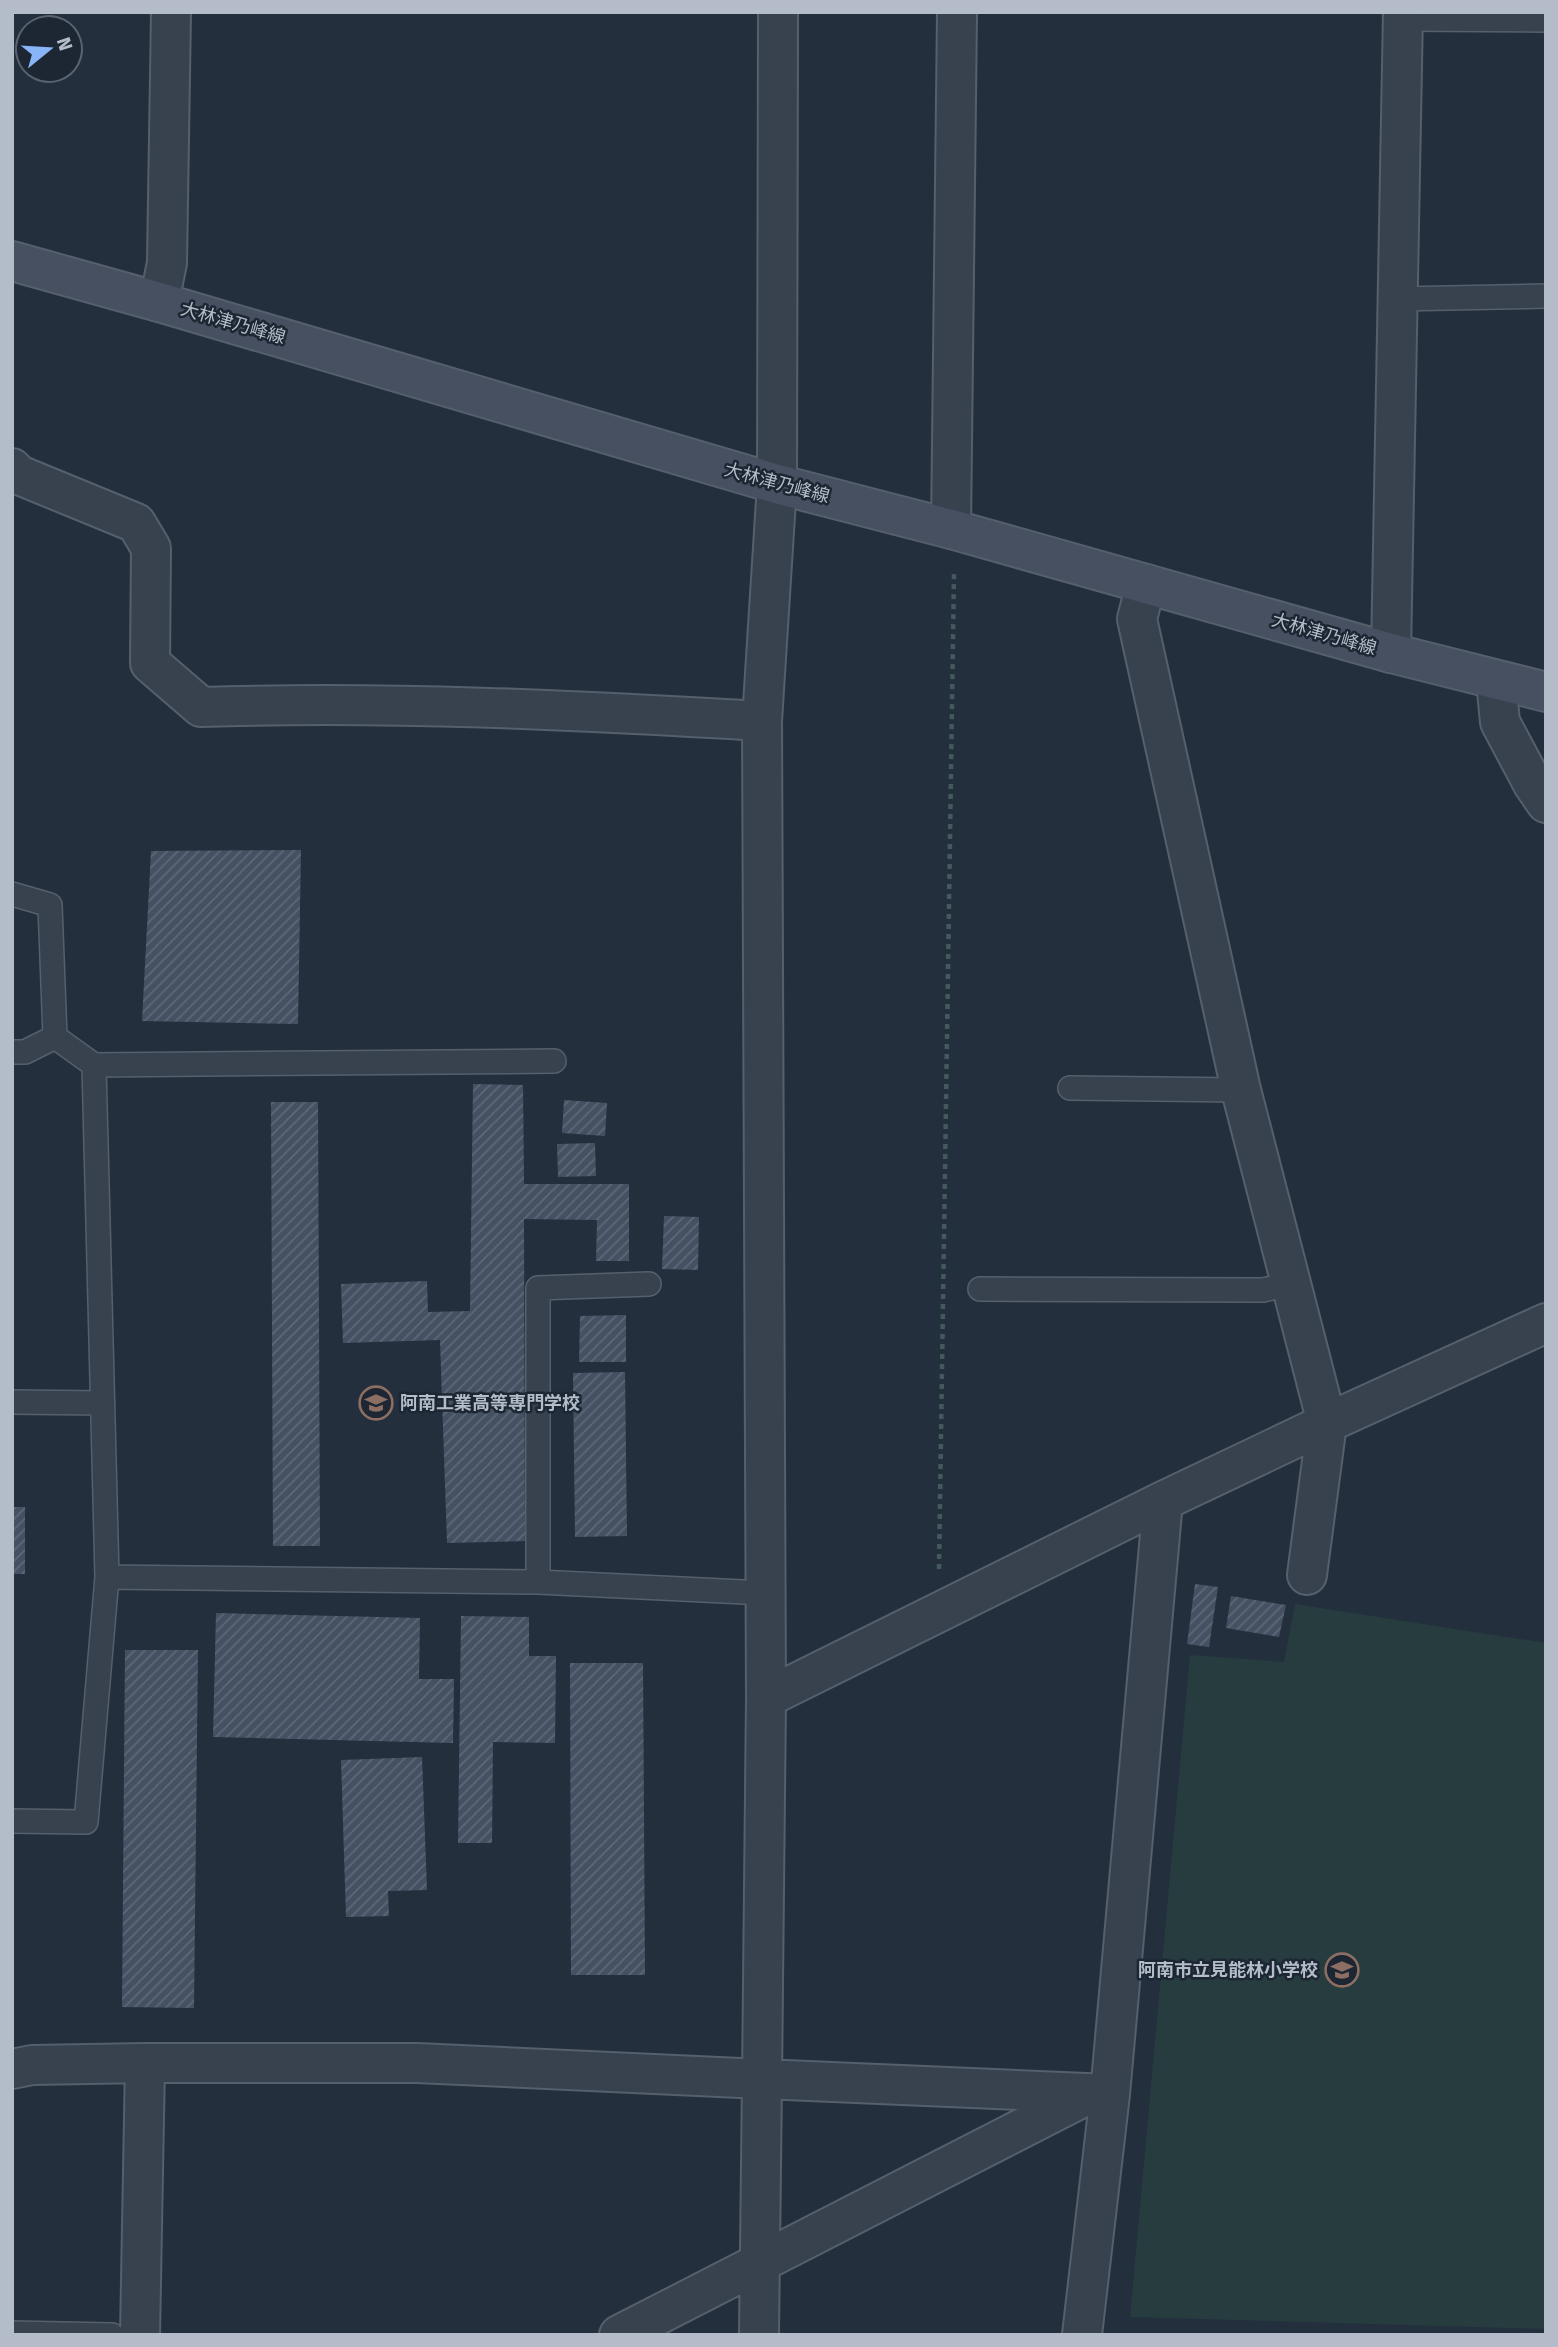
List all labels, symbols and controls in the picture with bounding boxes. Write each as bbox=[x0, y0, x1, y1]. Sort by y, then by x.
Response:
north arrow bbox=[14, 14, 84, 84]
text: N bbox=[52, 34, 78, 53]
street label: 大林津乃峰線 bbox=[178, 298, 288, 348]
street label: 大林津乃峰線 bbox=[722, 458, 832, 508]
street label: 大林津乃峰線 bbox=[1269, 609, 1379, 659]
school or university icon: 阿南工業高等専門学校 bbox=[357, 1384, 395, 1422]
place label: 阿南工業高等専門学校 bbox=[400, 1392, 580, 1414]
school or university icon: 阿南市立見能林小学校 bbox=[1323, 1951, 1361, 1989]
place label: 阿南市立見能林小学校 bbox=[1138, 1959, 1318, 1981]

